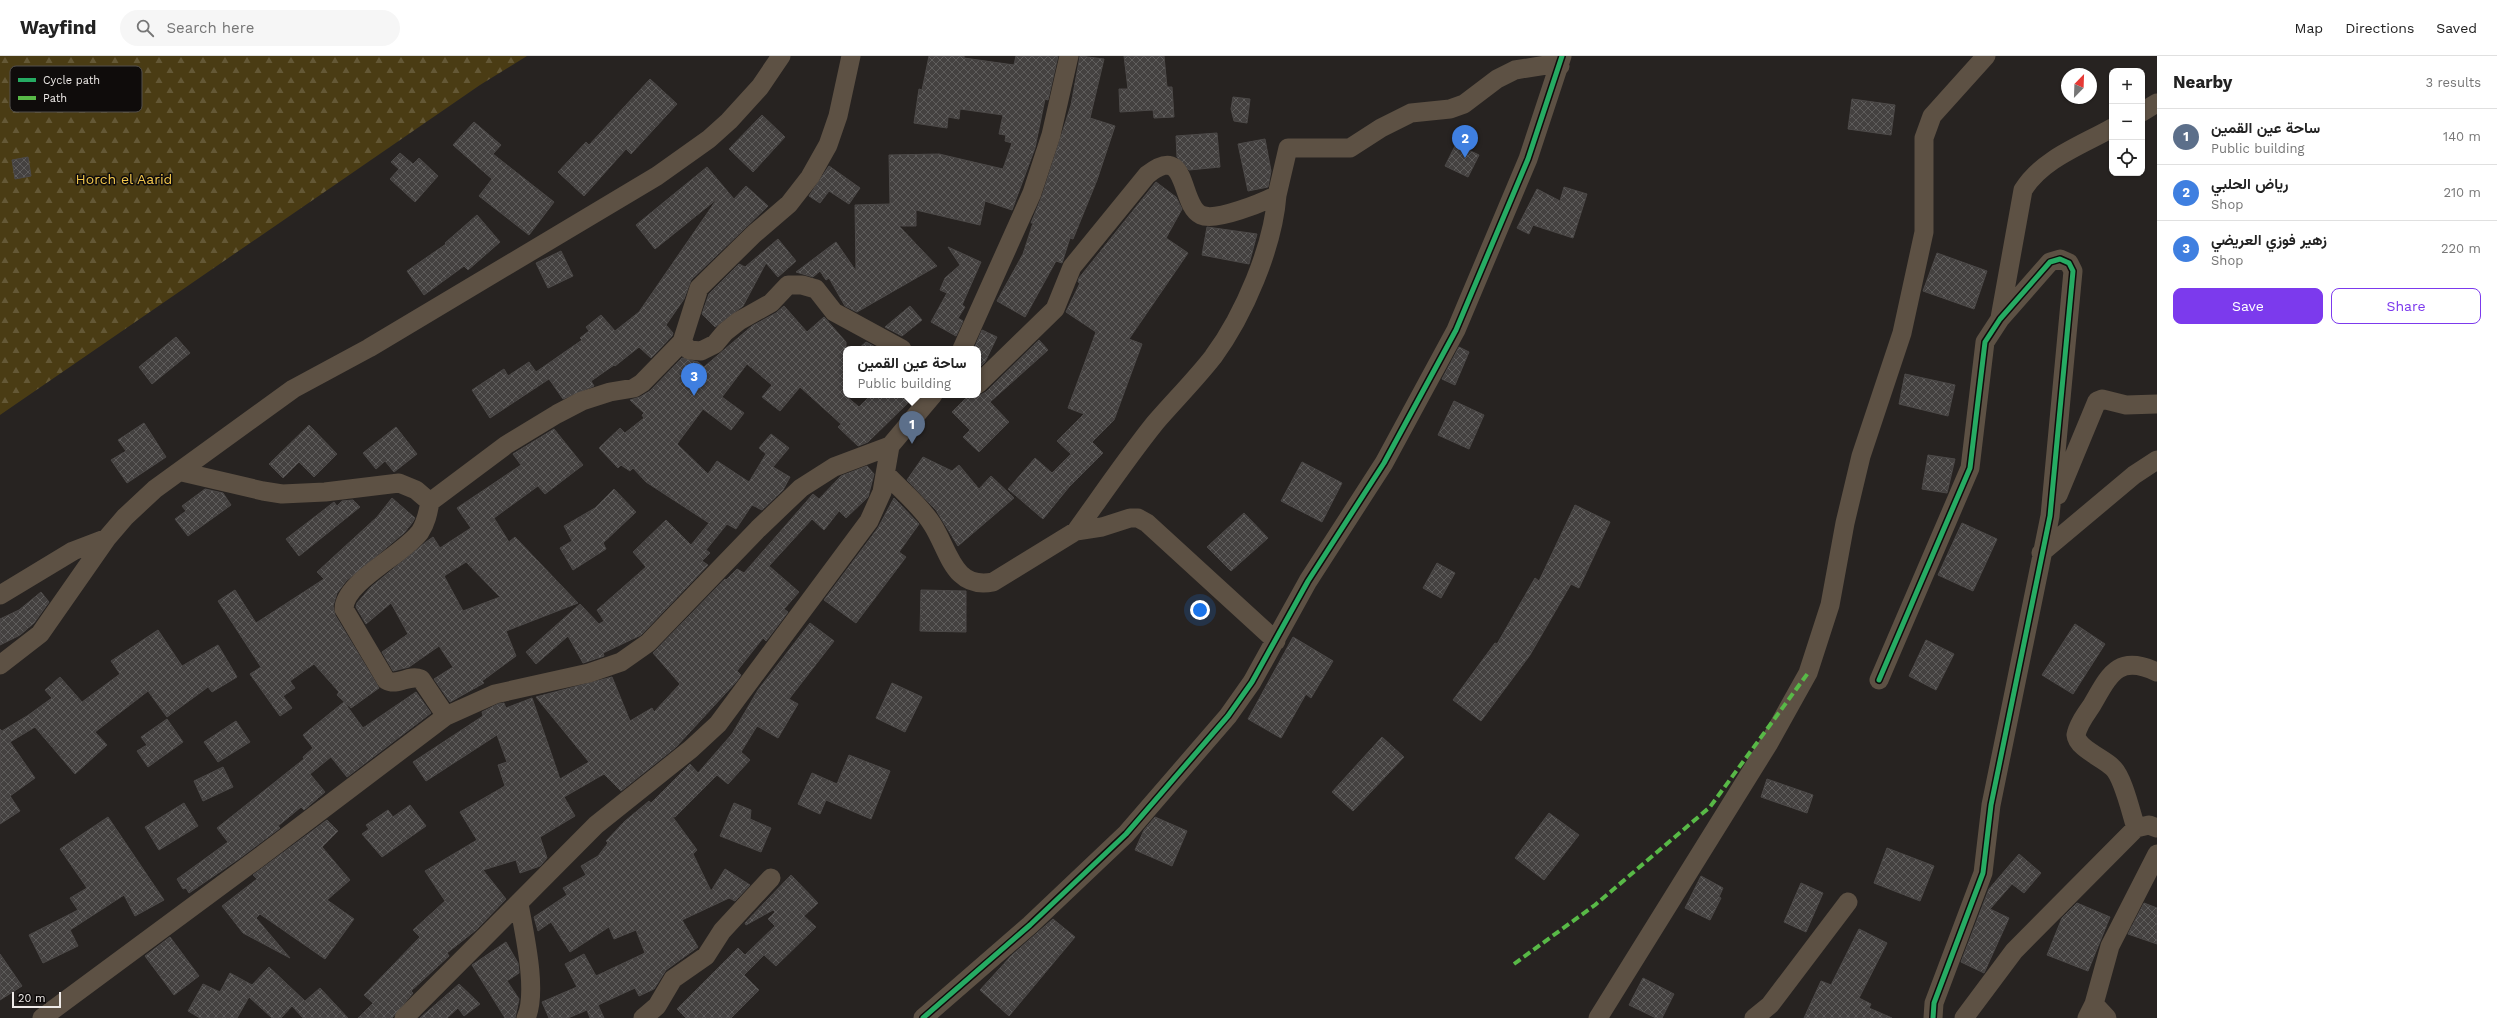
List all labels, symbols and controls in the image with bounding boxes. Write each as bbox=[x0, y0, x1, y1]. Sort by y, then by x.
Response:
search box bbox=[120, 10, 400, 46]
text: Wayfind bbox=[20, 16, 96, 39]
icon: search bbox=[134, 17, 156, 39]
text: Search here bbox=[166, 19, 254, 37]
text: Map bbox=[2295, 20, 2323, 36]
text: Directions bbox=[2345, 20, 2414, 36]
text: Saved bbox=[2436, 20, 2477, 36]
legend bbox=[10, 66, 142, 112]
north arrow bbox=[2061, 68, 2097, 104]
map controls bbox=[2109, 68, 2145, 176]
button: + bbox=[2109, 68, 2145, 104]
text: Nearby bbox=[2173, 72, 2232, 92]
text: Cycle path bbox=[43, 74, 100, 87]
text: 3 results bbox=[2426, 75, 2481, 90]
text: Path bbox=[43, 92, 67, 105]
button: − bbox=[2109, 104, 2145, 140]
text: ساحة عين القمين bbox=[2211, 119, 2320, 137]
pin: 2 bbox=[1452, 125, 1478, 158]
text: 1 bbox=[2183, 129, 2189, 144]
text: 140 m bbox=[2443, 129, 2481, 144]
button: locate bbox=[2109, 140, 2145, 176]
text: Public building bbox=[2211, 141, 2304, 156]
park label: Horch el Aarid bbox=[76, 171, 172, 187]
text: رياض الحلبي bbox=[2211, 175, 2289, 193]
text: 2 bbox=[2182, 185, 2190, 200]
text: 210 m bbox=[2443, 185, 2481, 200]
text: Shop bbox=[2211, 197, 2243, 212]
text: زهير فوزي العريضي bbox=[2211, 231, 2327, 249]
text: 3 bbox=[2182, 241, 2190, 256]
text: 220 m bbox=[2441, 241, 2481, 256]
text: Shop bbox=[2211, 253, 2243, 268]
button: Save bbox=[2173, 288, 2323, 324]
button: Share bbox=[2331, 288, 2481, 324]
popup bbox=[843, 346, 981, 398]
text: ساحة عين القمين bbox=[857, 354, 967, 372]
pin: 3 bbox=[681, 363, 707, 396]
text: Public building bbox=[857, 376, 951, 391]
pin: 1 bbox=[899, 411, 925, 444]
your location bbox=[1190, 600, 1210, 620]
scale bar bbox=[12, 990, 61, 1009]
text: 20 m bbox=[18, 992, 46, 1005]

